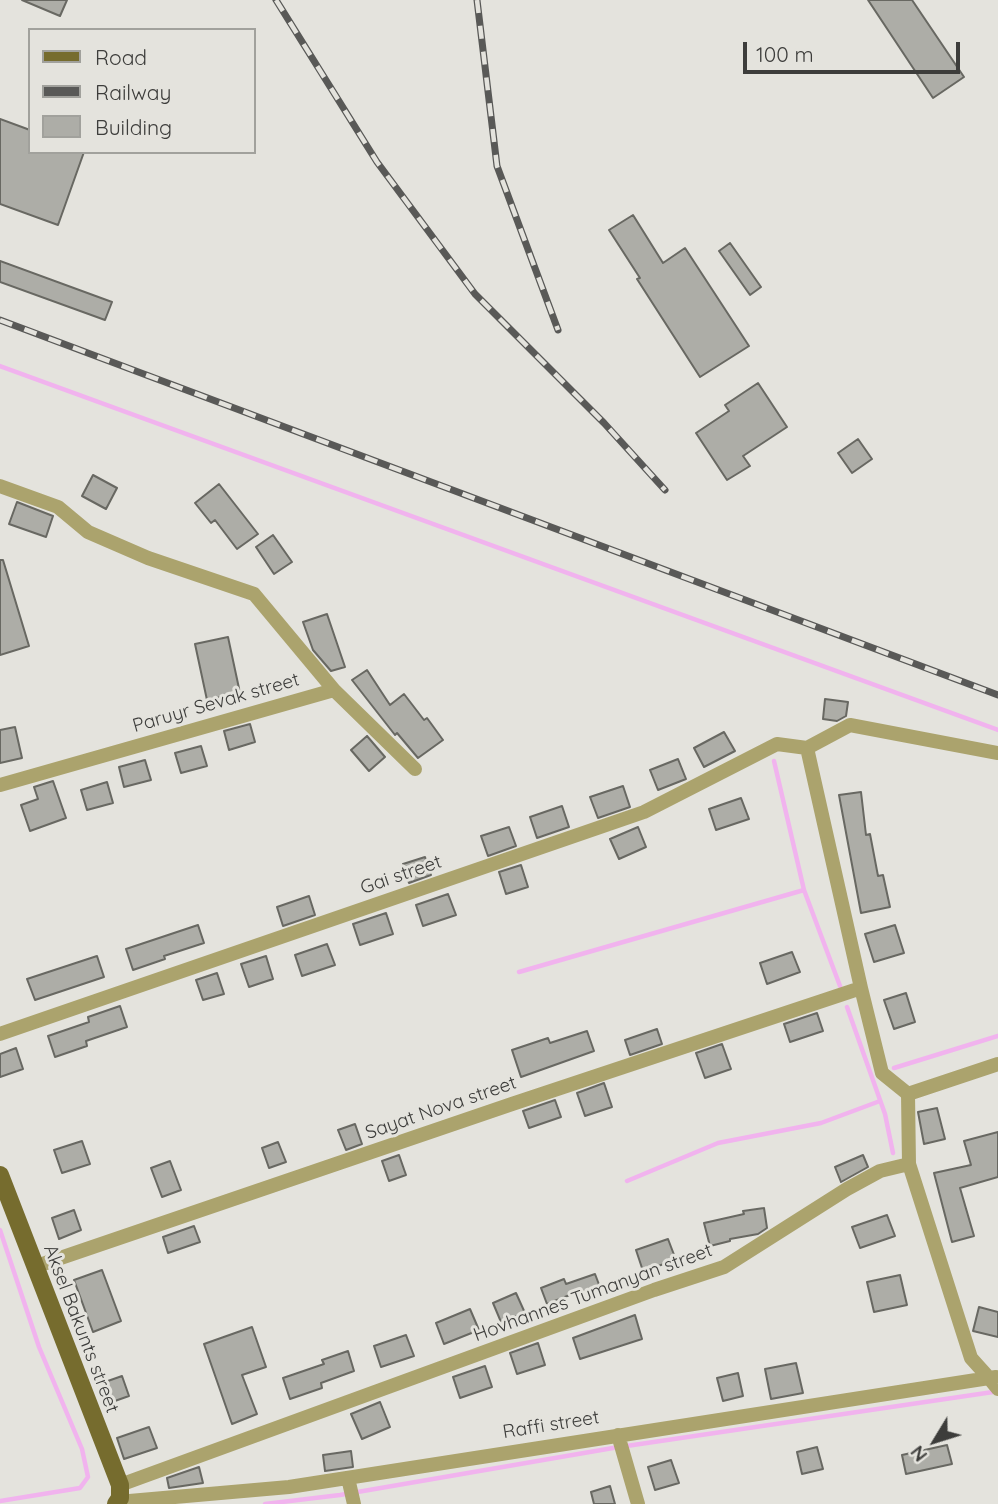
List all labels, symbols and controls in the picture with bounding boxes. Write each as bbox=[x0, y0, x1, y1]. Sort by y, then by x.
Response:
legend bbox=[28, 28, 256, 154]
scale bar bbox=[746, 28, 963, 72]
text: 100 m bbox=[756, 41, 814, 67]
text: Road bbox=[95, 44, 147, 70]
text: Railway bbox=[95, 79, 171, 105]
text: Building bbox=[95, 114, 172, 140]
street label: Paruyr Sevak street bbox=[130, 668, 302, 738]
street label: Gai street bbox=[357, 850, 445, 900]
street label: Sayat Nova street bbox=[362, 1071, 520, 1145]
street label: Hovhannes Tumanyan street bbox=[470, 1239, 716, 1347]
street label: Aksel Bakunts street bbox=[38, 1242, 124, 1416]
street label: Raffi street bbox=[501, 1406, 601, 1444]
north arrow bbox=[900, 1406, 970, 1476]
text: N bbox=[905, 1441, 932, 1467]

